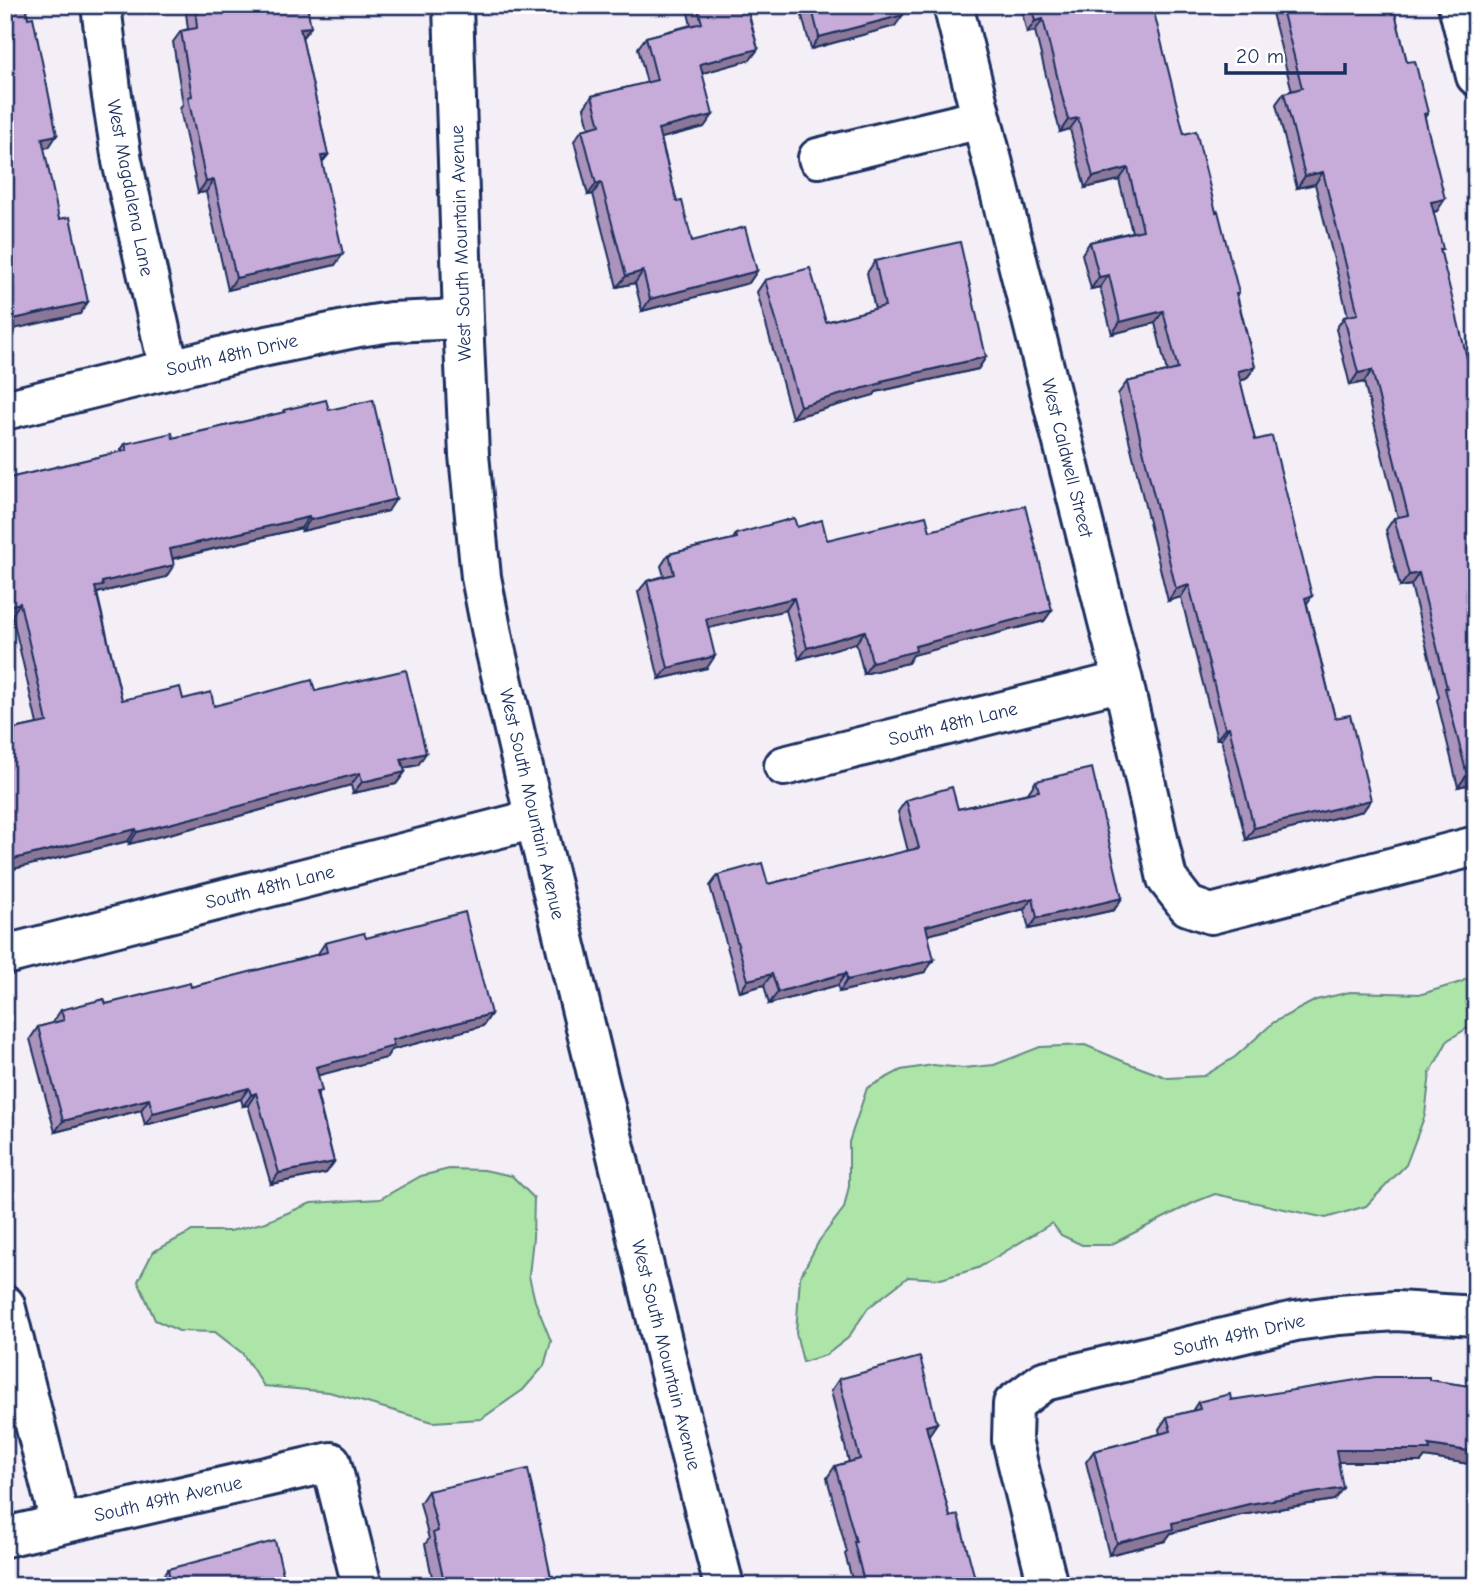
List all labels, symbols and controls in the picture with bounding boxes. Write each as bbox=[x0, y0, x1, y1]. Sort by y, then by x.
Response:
scale bar bbox=[1226, 32, 1344, 76]
text: 20 m bbox=[1236, 44, 1284, 68]
street label: West Magdalena Lane bbox=[102, 98, 158, 278]
street label: West South Mountain Avenue bbox=[446, 124, 476, 362]
street label: South 48th Drive bbox=[164, 329, 300, 381]
street label: West Caldwell Street bbox=[1037, 376, 1098, 540]
street label: West South Mountain Avenue bbox=[495, 686, 569, 922]
street label: South 48th Lane bbox=[886, 697, 1020, 751]
street label: South 48th Lane bbox=[203, 860, 337, 914]
street label: West South Mountain Avenue bbox=[627, 1238, 705, 1472]
street label: South 49th Drive bbox=[1171, 1309, 1307, 1361]
street label: South 49th Avenue bbox=[92, 1471, 244, 1527]

